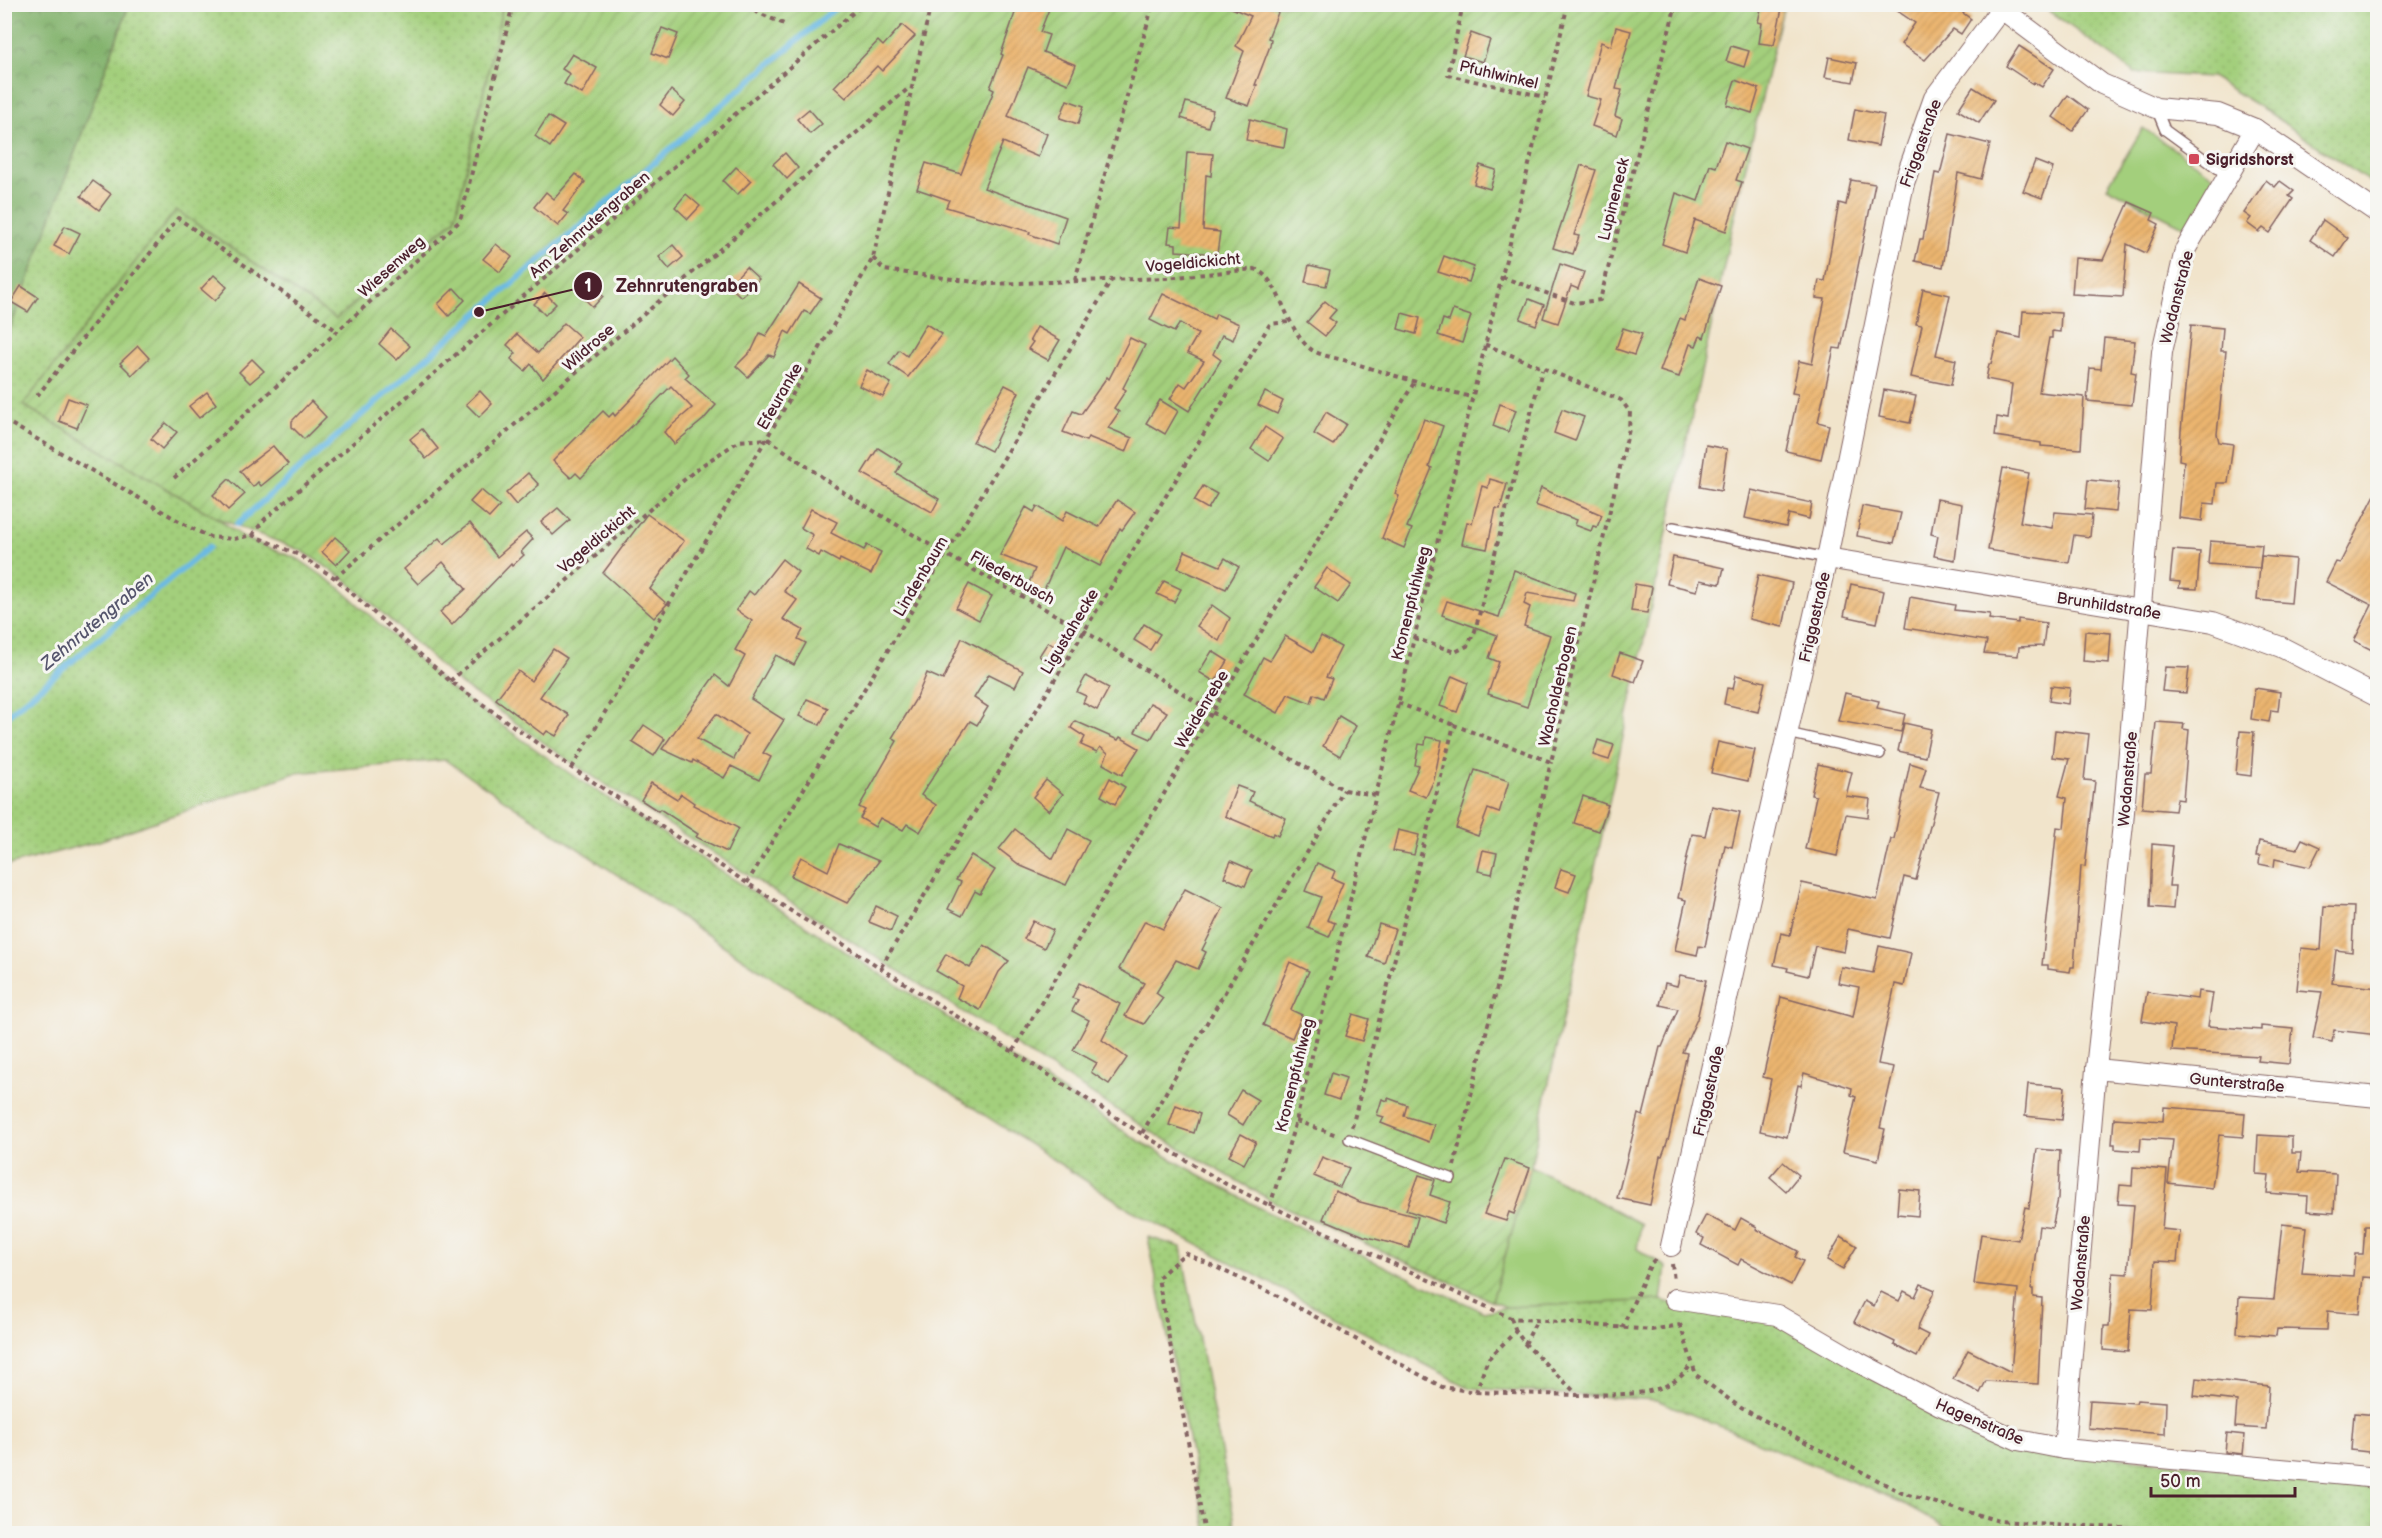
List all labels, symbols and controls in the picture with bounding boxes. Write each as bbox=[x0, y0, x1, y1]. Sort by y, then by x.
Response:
street label: Pfuhlwinkel bbox=[1457, 57, 1540, 94]
street label: Friggastraße bbox=[1897, 96, 1946, 190]
place label: Sigridshorst bbox=[2206, 151, 2294, 170]
marker: Sigridshorst bbox=[2187, 152, 2201, 166]
street label: Lupineneck bbox=[1595, 156, 1634, 243]
street label: Am Zehnrutengraben bbox=[526, 168, 654, 283]
street label: Wiesenweg bbox=[355, 232, 429, 302]
street label: Wodanstraße bbox=[2157, 248, 2198, 346]
street label: Vogeldickicht bbox=[1145, 250, 1241, 277]
callout: Zehnrutengraben bbox=[573, 268, 770, 304]
text: 1 bbox=[584, 276, 592, 297]
text: Zehnrutengraben bbox=[616, 276, 758, 297]
street label: Wildrose bbox=[559, 320, 619, 376]
street label: Efeuranke bbox=[754, 360, 807, 433]
street label: Vogeldickicht bbox=[554, 502, 640, 578]
street label: Lindenbaum bbox=[890, 533, 953, 620]
street label: Kronenpfuhlweg bbox=[1388, 544, 1435, 662]
street label: Fliederbusch bbox=[967, 547, 1058, 609]
water label: Zehnrutengraben bbox=[36, 568, 158, 675]
street label: Friggastraße bbox=[1796, 570, 1835, 664]
street label: Ligustahecke bbox=[1037, 585, 1104, 678]
street label: Brunhildstraße bbox=[2055, 589, 2163, 624]
street label: Wacholderbogen bbox=[1535, 624, 1582, 748]
street label: Weidenrebe bbox=[1171, 667, 1233, 752]
street label: Wodanstraße bbox=[2115, 730, 2142, 828]
street label: Kronenpfuhlweg bbox=[1272, 1016, 1319, 1134]
street label: Friggastraße bbox=[1690, 1044, 1729, 1138]
street label: Gunterstraße bbox=[2189, 1070, 2286, 1097]
street label: Wodanstraße bbox=[2068, 1214, 2095, 1312]
street label: Hagenstraße bbox=[1932, 1395, 2027, 1450]
scale bar bbox=[2151, 1460, 2295, 1498]
text: 50 m bbox=[2160, 1471, 2201, 1492]

